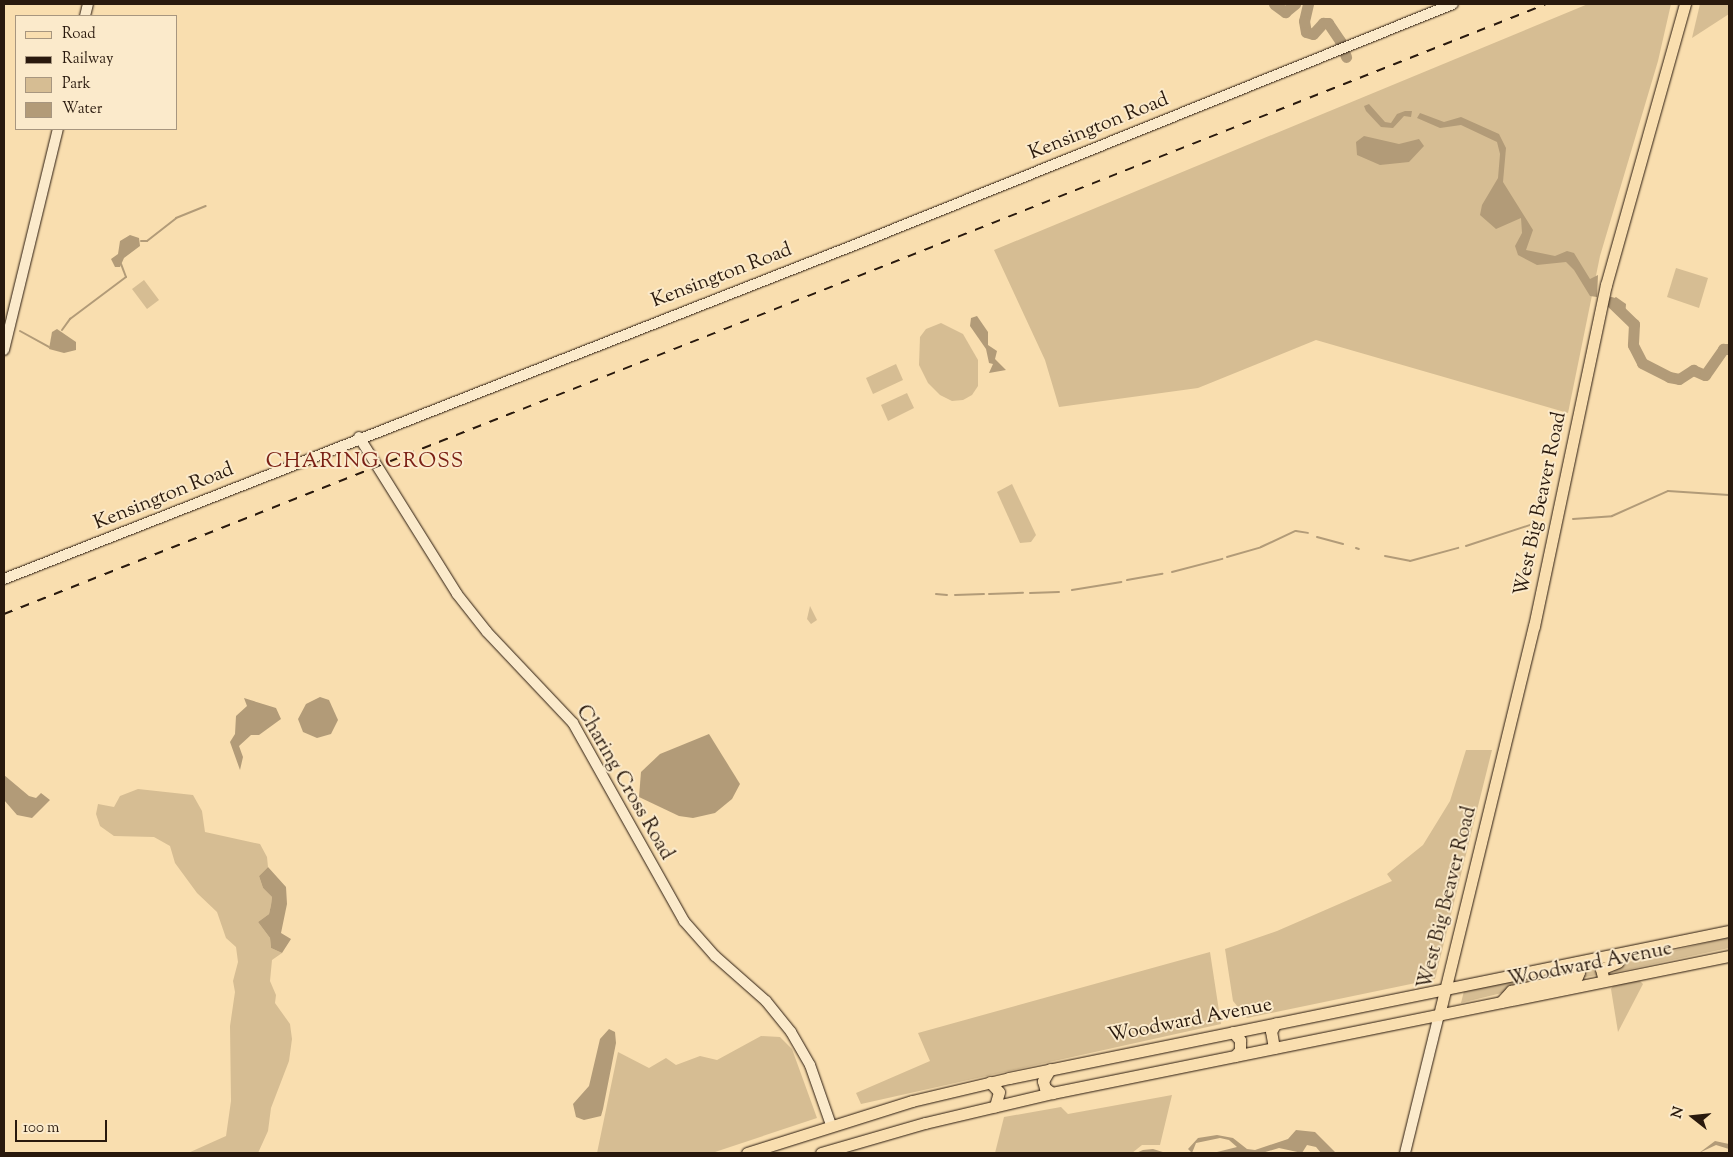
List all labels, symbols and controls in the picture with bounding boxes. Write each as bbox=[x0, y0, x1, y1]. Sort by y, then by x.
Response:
legend bbox=[15, 15, 178, 130]
text: Road bbox=[62, 24, 96, 45]
text: Railway bbox=[62, 49, 113, 70]
text: Park bbox=[62, 74, 91, 95]
street label: Kensington Road bbox=[1026, 88, 1172, 166]
text: Water bbox=[62, 99, 102, 120]
street label: Kensington Road bbox=[648, 238, 796, 314]
street label: West Big Beaver Road bbox=[1510, 410, 1572, 598]
district label: CHARING CROSS bbox=[264, 449, 466, 475]
street label: Kensington Road bbox=[91, 458, 237, 536]
street label: Charing Cross Road bbox=[570, 701, 678, 865]
street label: West Big Beaver Road bbox=[1414, 804, 1482, 992]
street label: Woodward Avenue bbox=[1506, 937, 1674, 993]
street label: Woodward Avenue bbox=[1106, 993, 1274, 1049]
north arrow bbox=[1668, 1092, 1718, 1142]
text: N bbox=[1667, 1105, 1690, 1121]
scale bar bbox=[18, 1110, 110, 1142]
text: 100 m bbox=[23, 1118, 59, 1139]

